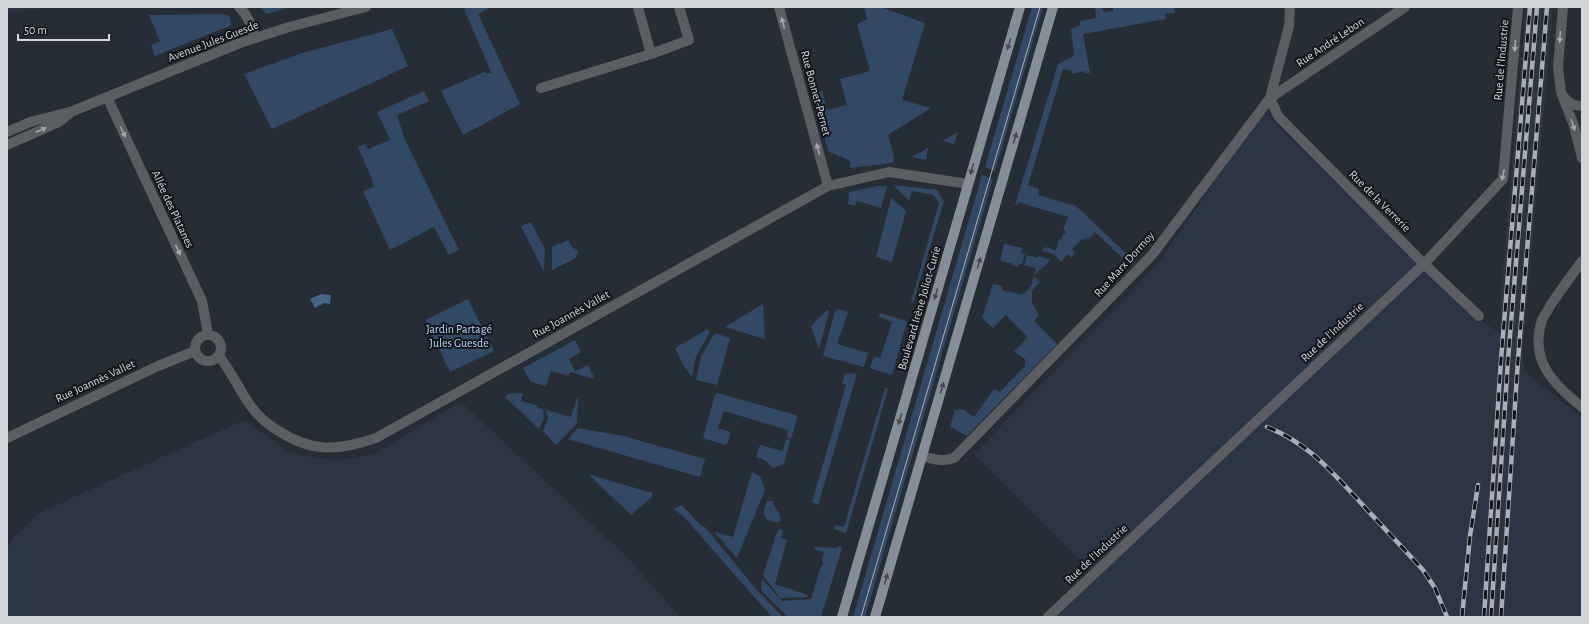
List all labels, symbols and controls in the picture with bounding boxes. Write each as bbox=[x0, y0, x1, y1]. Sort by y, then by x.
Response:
street label: Rue André Lebon bbox=[1294, 15, 1366, 69]
scale bar bbox=[18, 16, 109, 42]
one-way arrow bbox=[780, 17, 786, 30]
street label: Avenue Jules Guesde bbox=[166, 18, 260, 64]
street label: Rue de l'Industrie bbox=[1491, 19, 1511, 101]
text: 50 m bbox=[24, 24, 47, 36]
one-way arrow bbox=[1557, 31, 1564, 43]
one-way arrow bbox=[1006, 39, 1012, 51]
one-way arrow bbox=[1512, 40, 1518, 52]
street label: Rue Bonnet-Pernet bbox=[799, 49, 833, 137]
one-way arrow bbox=[1570, 119, 1576, 131]
one-way arrow bbox=[36, 126, 48, 132]
one-way arrow bbox=[120, 127, 126, 138]
one-way arrow bbox=[1012, 132, 1018, 144]
one-way arrow bbox=[815, 142, 821, 154]
one-way arrow bbox=[969, 163, 975, 175]
street label: Allée des Platanes bbox=[150, 168, 196, 250]
street label: Rue de la Verrerie bbox=[1347, 168, 1413, 234]
one-way arrow bbox=[1499, 169, 1505, 181]
street label: Rue Marx Dormoy bbox=[1092, 229, 1157, 300]
one-way arrow bbox=[175, 244, 181, 256]
street label: Boulevard Irène Joliot-Curie bbox=[896, 245, 942, 371]
one-way arrow bbox=[976, 257, 982, 269]
street label: Rue Joannès Vallet bbox=[530, 288, 612, 340]
one-way arrow bbox=[933, 288, 939, 300]
street label: Rue de l'Industrie bbox=[1298, 300, 1366, 364]
park label: Jardin Partagé Jules Guesde bbox=[426, 323, 492, 349]
street label: Rue Joannès Vallet bbox=[53, 357, 137, 405]
one-way arrow bbox=[939, 381, 945, 393]
one-way arrow bbox=[897, 413, 903, 425]
street label: Rue de l'Industrie bbox=[1062, 522, 1130, 586]
one-way arrow bbox=[883, 573, 889, 585]

